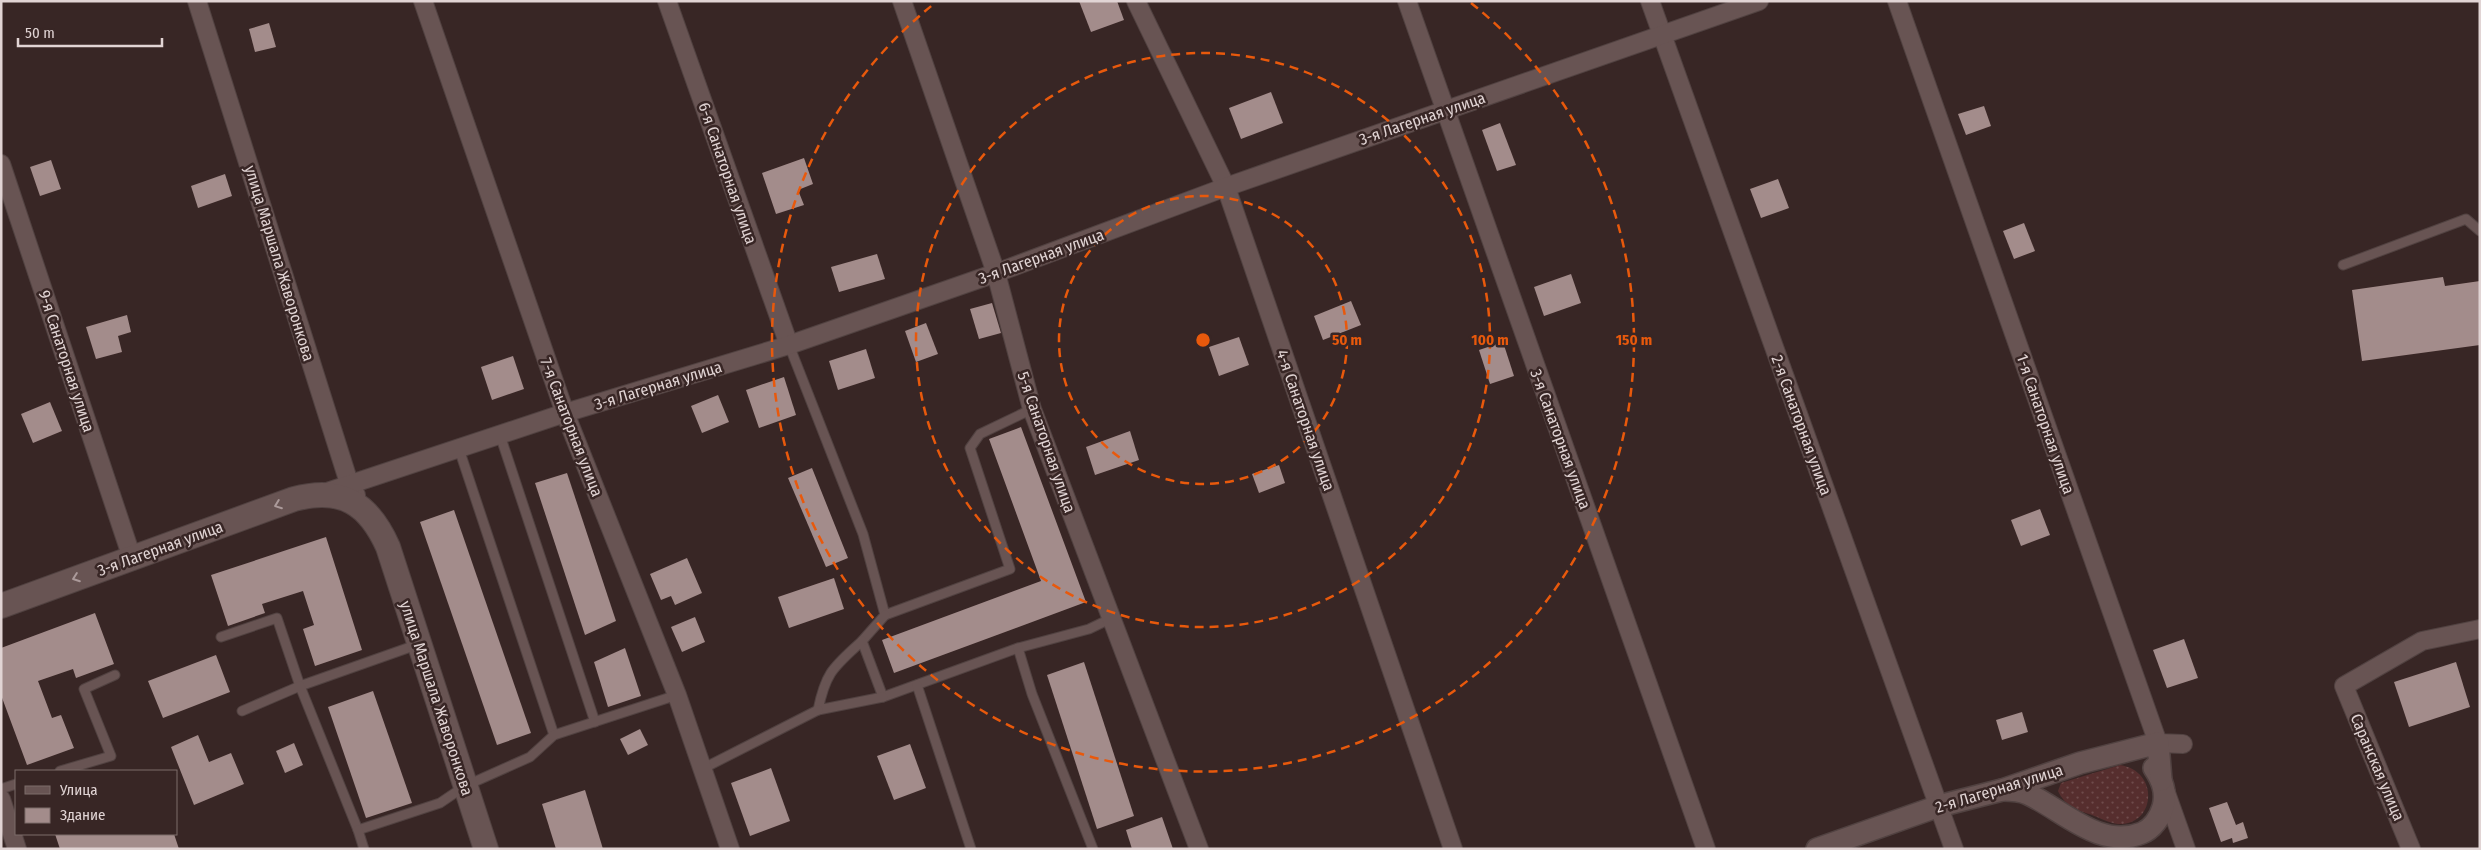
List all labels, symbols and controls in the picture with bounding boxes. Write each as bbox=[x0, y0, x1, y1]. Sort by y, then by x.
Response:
scale bar bbox=[18, 15, 161, 47]
text: 50 m bbox=[25, 24, 55, 42]
street label: 3-я Лагерная улица bbox=[1357, 88, 1488, 149]
street label: 6-я Санаторная улица bbox=[694, 100, 761, 247]
street label: улица Маршала Жаворонкова bbox=[241, 163, 318, 363]
street label: 3-я Лагерная улица bbox=[976, 225, 1107, 288]
street label: 9-я Санаторная улица bbox=[35, 288, 99, 435]
centre of rings bbox=[1194, 331, 1212, 349]
text: 50 m bbox=[1332, 331, 1362, 349]
text: 100 m bbox=[1471, 331, 1509, 349]
text: 150 m bbox=[1616, 331, 1652, 349]
street label: 4-я Санаторная улица bbox=[1272, 347, 1339, 493]
street label: 1-я Санаторная улица bbox=[2013, 352, 2078, 497]
street label: 2-я Санаторная улица bbox=[1767, 353, 1836, 498]
street label: 7-я Санаторная улица bbox=[536, 355, 607, 499]
street label: 3-я Лагерная улица bbox=[592, 357, 724, 414]
street label: 3-я Санаторная улица bbox=[1526, 367, 1595, 512]
street label: 5-я Санаторная улица bbox=[1013, 369, 1080, 515]
one-way arrow bbox=[274, 499, 283, 509]
street label: 3-я Лагерная улица bbox=[95, 517, 226, 580]
one-way arrow bbox=[72, 572, 81, 582]
street label: улица Маршала Жаворонкова bbox=[396, 598, 477, 798]
street label: Саранская улица bbox=[2346, 711, 2409, 824]
street label: 2-я Лагерная улица bbox=[1933, 760, 2065, 817]
legend bbox=[15, 770, 178, 835]
text: Улица bbox=[59, 781, 98, 799]
text: Здание bbox=[60, 806, 106, 824]

